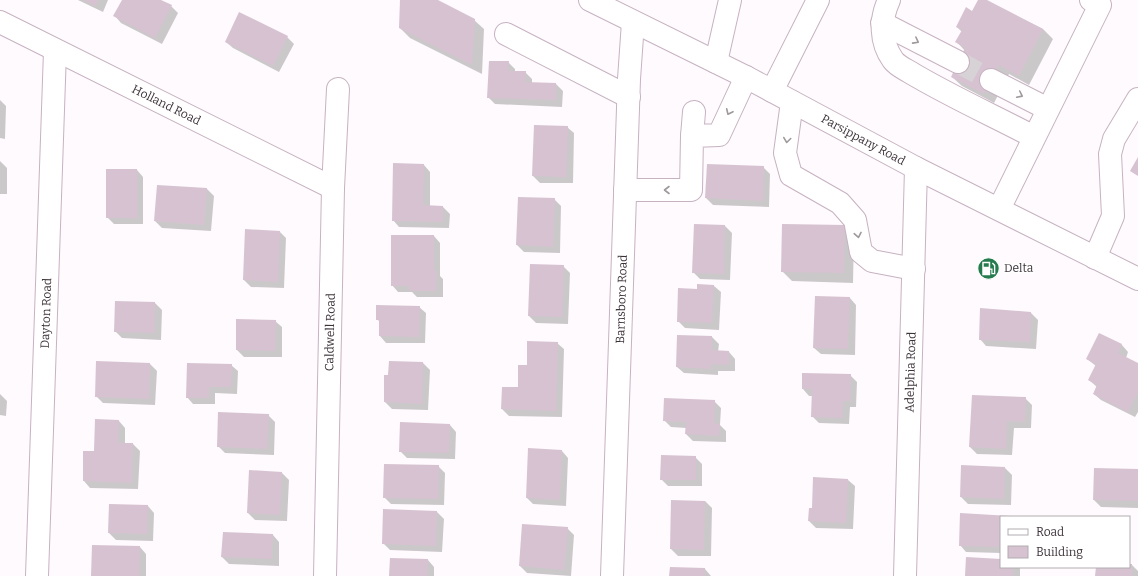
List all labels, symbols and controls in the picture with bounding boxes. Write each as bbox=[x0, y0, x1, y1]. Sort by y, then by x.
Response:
one-way arrow bbox=[912, 36, 920, 43]
street label: Holland Road bbox=[130, 82, 203, 128]
one-way arrow bbox=[1015, 90, 1023, 97]
one-way arrow bbox=[726, 108, 734, 116]
street label: Parsippany Road bbox=[819, 112, 908, 168]
one-way arrow bbox=[783, 137, 792, 143]
one-way arrow bbox=[664, 186, 670, 194]
one-way arrow bbox=[853, 232, 861, 238]
street label: Barnsboro Road bbox=[613, 254, 630, 344]
fuel station icon: Delta bbox=[976, 255, 1002, 281]
place label: Delta bbox=[1004, 261, 1034, 275]
street label: Dayton Road bbox=[38, 278, 54, 349]
street label: Caldwell Road bbox=[322, 293, 338, 371]
street label: Adelphia Road bbox=[902, 332, 919, 413]
legend bbox=[1000, 516, 1130, 568]
text: Road bbox=[1036, 525, 1064, 539]
text: Building bbox=[1036, 545, 1083, 559]

